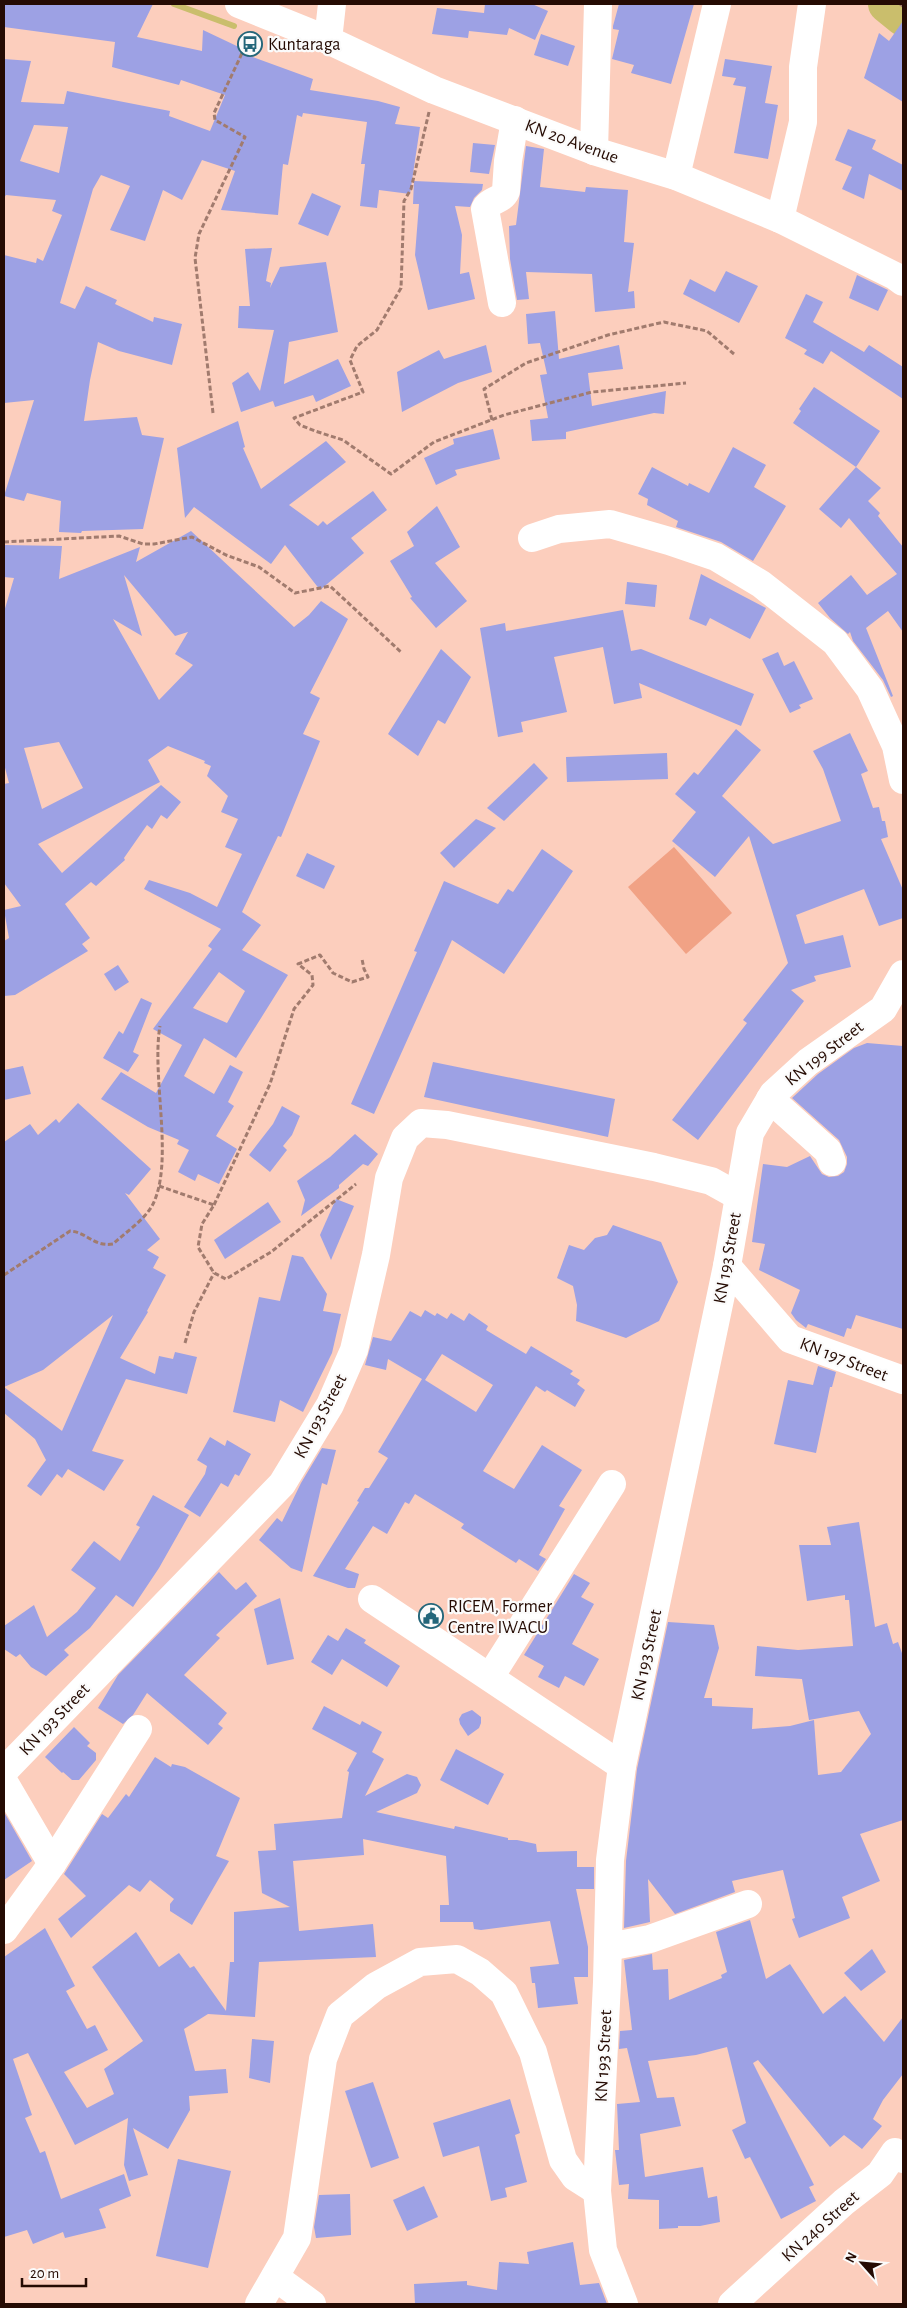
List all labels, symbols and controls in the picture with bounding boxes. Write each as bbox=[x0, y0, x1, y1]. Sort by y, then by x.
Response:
bus stop icon: Kuntaraga bbox=[237, 31, 263, 57]
place label: Kuntaraga bbox=[268, 36, 341, 54]
street label: KN 20 Avenue bbox=[522, 117, 621, 167]
street label: KN 199 Street bbox=[782, 1018, 867, 1090]
street label: KN 193 Street bbox=[711, 1211, 745, 1305]
street label: KN 197 Street bbox=[797, 1335, 890, 1385]
street label: KN 193 Street bbox=[291, 1371, 351, 1462]
place label: RICEM, Former Centre IWACU bbox=[448, 1598, 552, 1637]
public building icon: RICEM, Former Centre IWACU bbox=[418, 1603, 444, 1629]
street label: KN 193 Street bbox=[629, 1608, 665, 1702]
street label: KN 193 Street bbox=[16, 1680, 94, 1759]
street label: KN 193 Street bbox=[593, 2009, 615, 2103]
street label: KN 240 Street bbox=[777, 2186, 863, 2266]
north arrow bbox=[837, 2238, 887, 2288]
scale bar bbox=[22, 2256, 86, 2288]
text: 20 m bbox=[30, 2266, 59, 2281]

